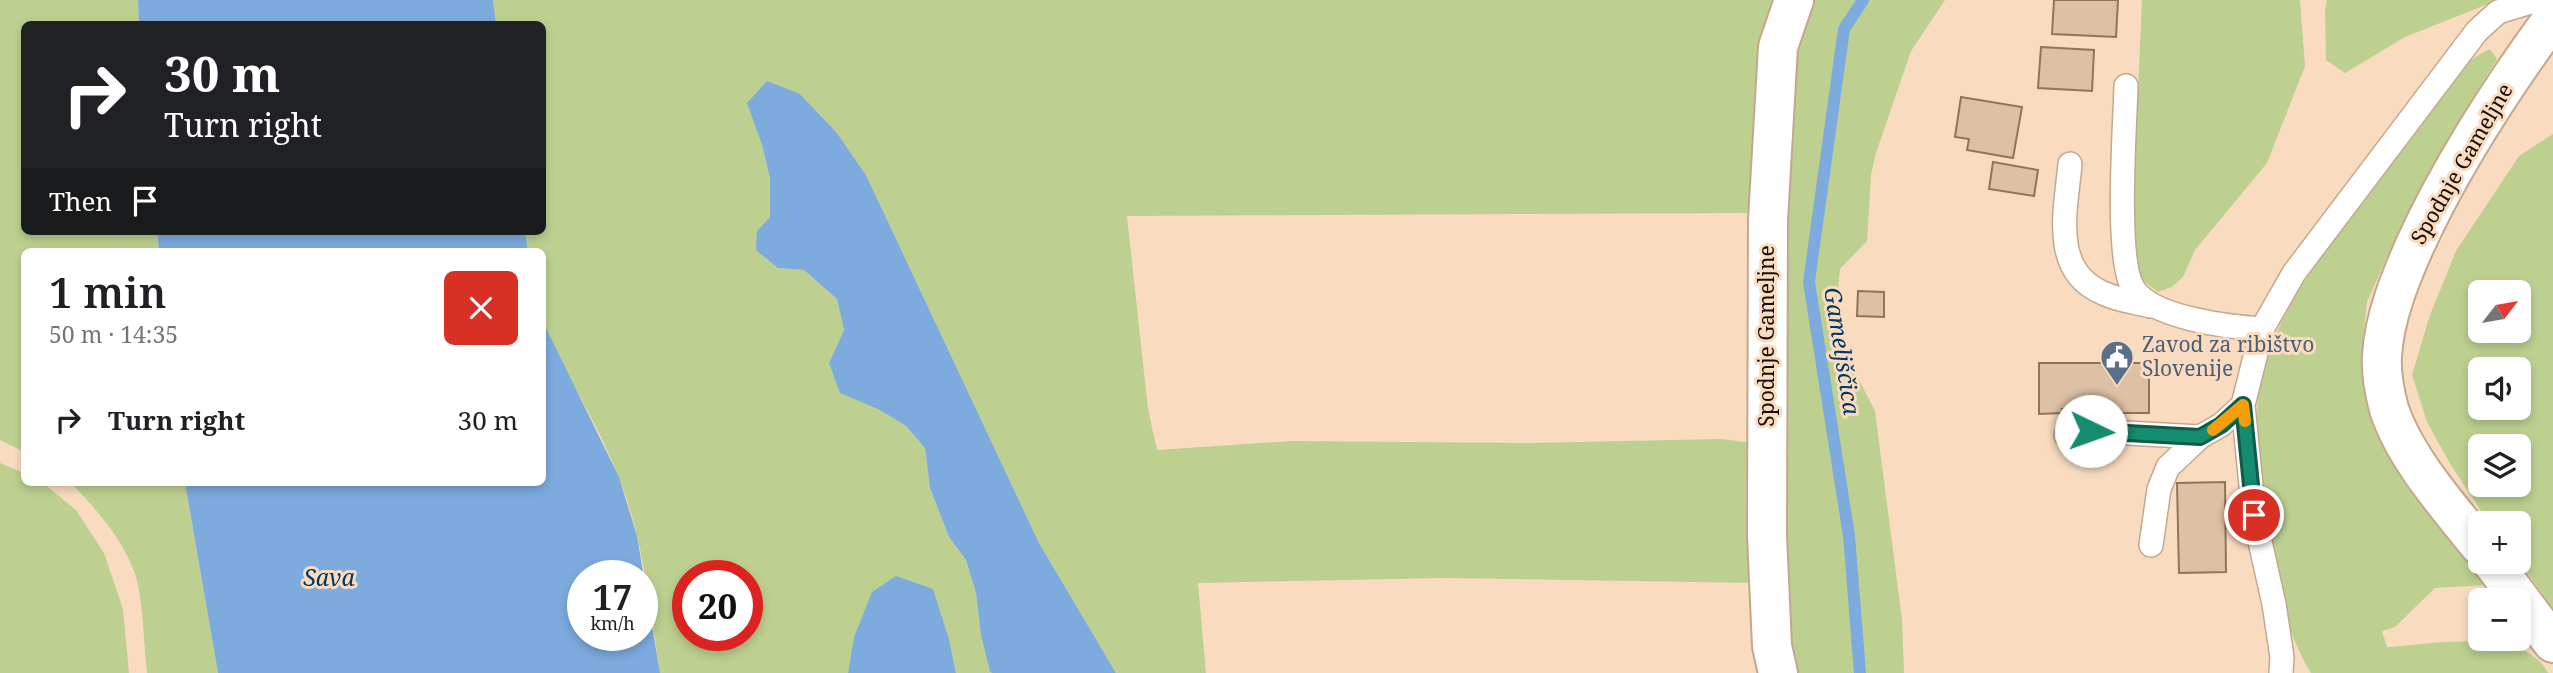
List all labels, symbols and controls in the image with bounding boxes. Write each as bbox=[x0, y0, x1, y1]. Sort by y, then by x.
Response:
text: 30 m bbox=[164, 40, 280, 106]
icon: right bbox=[49, 49, 140, 140]
street label: Spodnje Gameljne bbox=[2404, 78, 2519, 249]
text: Turn right bbox=[164, 103, 322, 146]
icon: arrive bbox=[126, 182, 164, 220]
text: Then bbox=[49, 183, 112, 219]
street label: Spodnje Gameljne bbox=[1752, 245, 1780, 427]
text: 1 min bbox=[49, 263, 166, 320]
button: close bbox=[444, 271, 518, 345]
north arrow bbox=[2468, 280, 2530, 343]
map controls bbox=[2468, 280, 2531, 651]
water label: Gameljščica bbox=[1817, 285, 1869, 418]
text: 50 m · 14:35 bbox=[49, 318, 178, 350]
place label: Zavod za ribištvo Slovenije bbox=[2142, 330, 2314, 382]
public building icon: Zavod za ribištvo Slovenije bbox=[2098, 338, 2136, 387]
button: sound bbox=[2468, 357, 2531, 420]
position arrow bbox=[2054, 394, 2128, 468]
icon: right bbox=[49, 401, 87, 439]
text: Turn right bbox=[108, 402, 245, 438]
text: 30 m bbox=[458, 402, 518, 438]
button: layers bbox=[2468, 434, 2531, 497]
pin bbox=[2224, 485, 2284, 545]
icon: arrive bbox=[2235, 496, 2273, 534]
button: + bbox=[2468, 511, 2531, 574]
speed limit sign: 20 bbox=[672, 560, 763, 651]
water label: Sava bbox=[303, 561, 355, 593]
text: 17 bbox=[593, 573, 632, 620]
button: − bbox=[2468, 588, 2531, 651]
text: km/h bbox=[590, 611, 635, 635]

